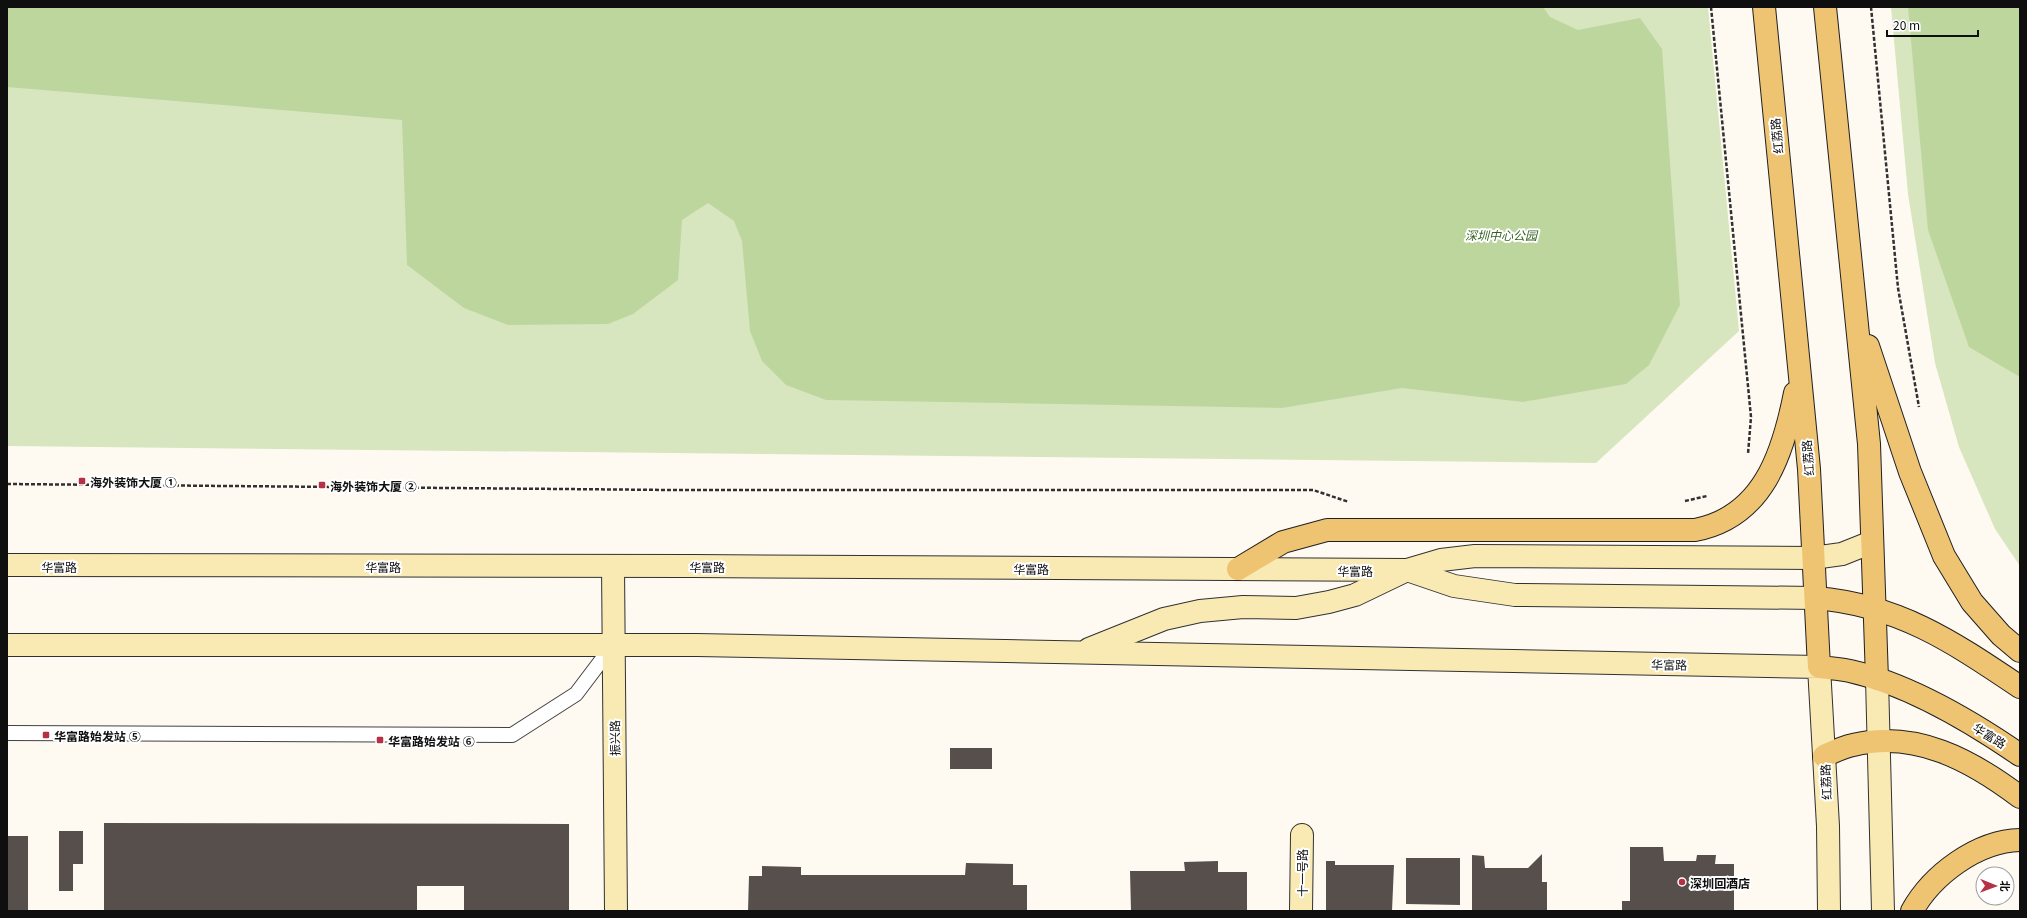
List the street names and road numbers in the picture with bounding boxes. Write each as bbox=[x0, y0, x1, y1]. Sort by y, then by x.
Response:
street label: 红荔路 bbox=[1766, 117, 1786, 155]
street label: 红荔路 bbox=[1797, 439, 1817, 477]
street label: 华富路 bbox=[41, 558, 77, 575]
street label: 华富路 bbox=[365, 558, 401, 575]
street label: 华富路 bbox=[689, 558, 725, 575]
street label: 华富路 bbox=[1013, 560, 1049, 577]
street label: 华富路 bbox=[1337, 562, 1373, 579]
street label: 华富路 bbox=[1651, 655, 1687, 673]
street label: 华富路 bbox=[1970, 718, 2010, 752]
street label: 振兴路 bbox=[605, 720, 623, 756]
street label: 红荔路 bbox=[1816, 764, 1834, 800]
street label: 十一号路 bbox=[1293, 849, 1310, 897]

